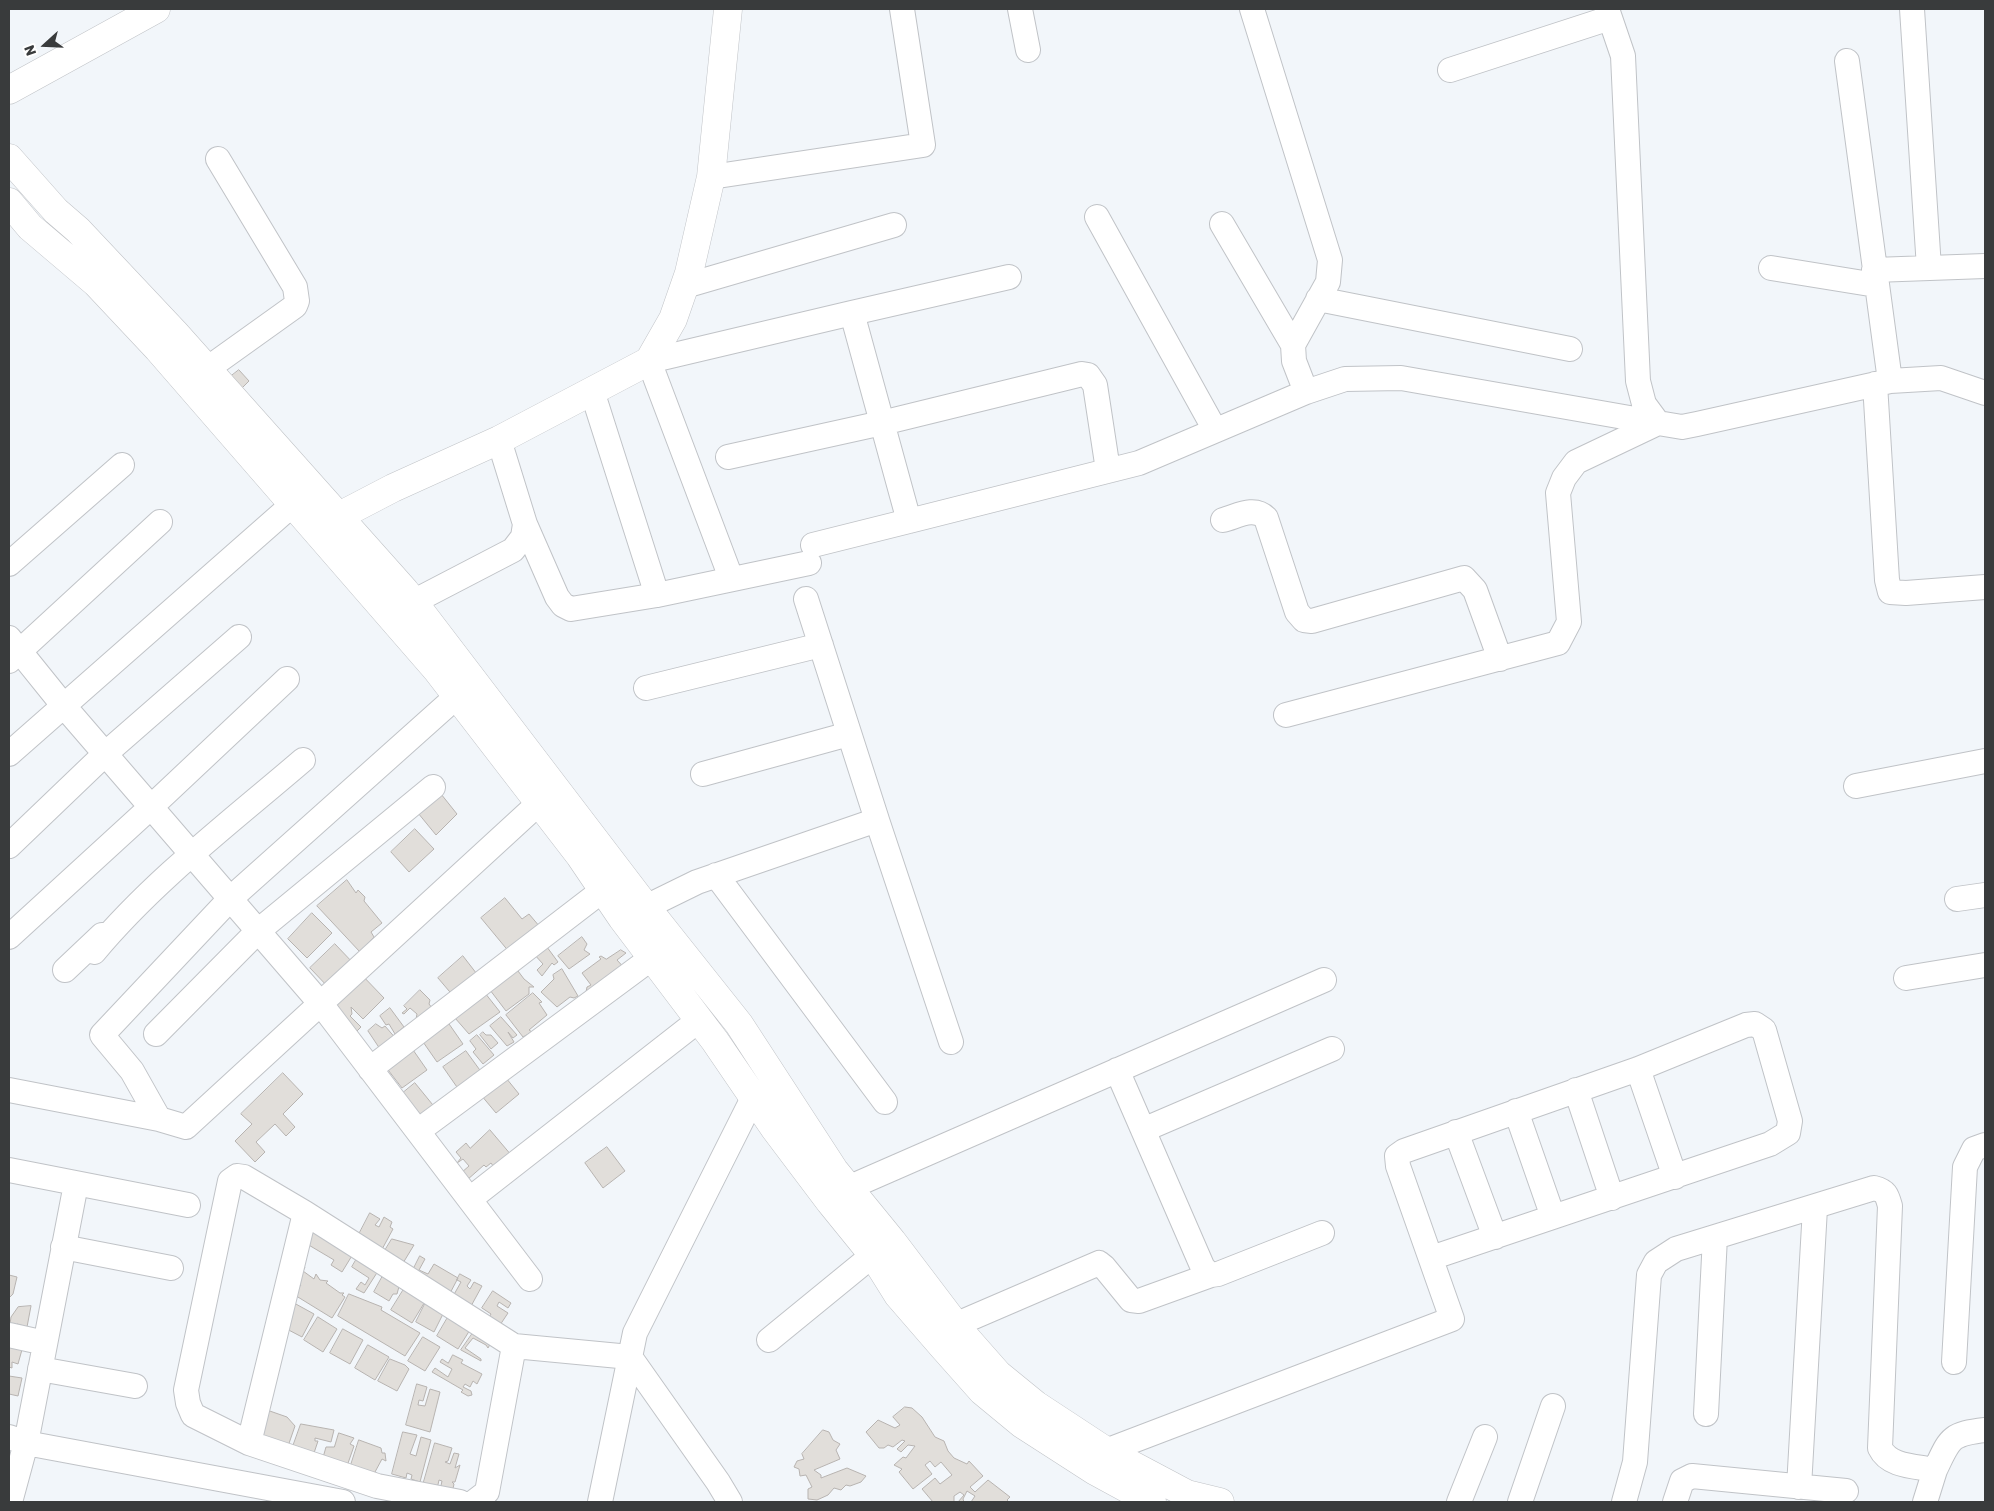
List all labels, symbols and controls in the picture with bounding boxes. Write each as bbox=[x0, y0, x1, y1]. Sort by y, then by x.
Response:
north arrow bbox=[20, 20, 70, 70]
text: N bbox=[21, 43, 40, 58]

